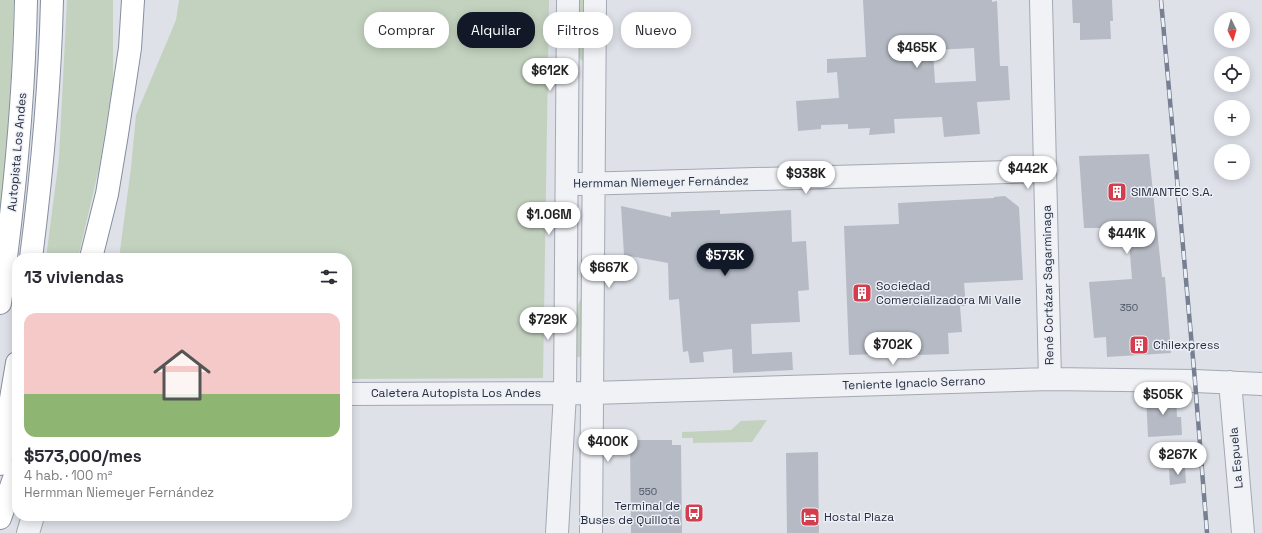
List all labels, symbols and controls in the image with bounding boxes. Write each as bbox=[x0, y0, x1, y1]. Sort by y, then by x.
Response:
chip: Comprar bbox=[364, 12, 449, 48]
chip: Alquilar bbox=[457, 12, 535, 48]
chip: Filtros bbox=[543, 12, 613, 48]
chip: Nuevo bbox=[621, 12, 691, 48]
north arrow bbox=[1214, 12, 1250, 48]
map controls bbox=[1214, 12, 1250, 180]
pin: $465K bbox=[889, 35, 945, 69]
text: $465K bbox=[897, 39, 937, 56]
button: locate bbox=[1214, 56, 1250, 92]
pin: $612K bbox=[522, 58, 578, 92]
text: $612K bbox=[531, 62, 569, 79]
street label: Autopista Los Andes bbox=[4, 92, 30, 212]
button: + bbox=[1214, 100, 1250, 136]
button: − bbox=[1214, 144, 1250, 180]
pin: $442K bbox=[1000, 156, 1056, 190]
text: $442K bbox=[1008, 160, 1048, 177]
pin: $938K bbox=[778, 161, 834, 195]
text: $938K bbox=[786, 165, 826, 182]
street label: Hermman Niemeyer Fernández bbox=[573, 172, 749, 192]
building icon: SIMANTEC S.A. bbox=[1106, 181, 1128, 203]
place label: SIMANTEC S.A. bbox=[1131, 184, 1213, 200]
pin: $1.06M bbox=[516, 202, 582, 236]
street label: René Cortázar Sagarminaga bbox=[1039, 205, 1057, 365]
text: $1.06M bbox=[526, 206, 572, 223]
pin: $441K bbox=[1099, 221, 1155, 255]
text: $441K bbox=[1108, 225, 1146, 242]
pin: $573K bbox=[697, 243, 753, 277]
text: $573K bbox=[706, 247, 744, 264]
pin: $667K bbox=[581, 255, 637, 289]
text: $667K bbox=[589, 259, 629, 276]
text: 13 viviendas bbox=[24, 266, 124, 288]
icon: filters bbox=[318, 266, 340, 288]
place label: Sociedad Comercializadora Mi Valle bbox=[876, 278, 1021, 308]
building icon: Sociedad Comercializadora Mi Valle bbox=[851, 282, 873, 304]
house number: 350 bbox=[1120, 301, 1138, 314]
pin: $729K bbox=[520, 307, 576, 341]
text: $729K bbox=[529, 311, 567, 328]
pin: $702K bbox=[865, 332, 921, 366]
building icon: Chilexpress bbox=[1128, 334, 1150, 356]
text: $702K bbox=[873, 336, 913, 353]
place label: Chilexpress bbox=[1153, 337, 1220, 353]
icon: home bbox=[146, 339, 218, 411]
street label: Teniente Ignacio Serrano bbox=[842, 373, 986, 393]
pin: $505K bbox=[1135, 382, 1191, 416]
street label: Caletera Autopista Los Andes bbox=[371, 385, 541, 401]
text: $505K bbox=[1143, 386, 1183, 403]
street label: La Espuela bbox=[1225, 427, 1247, 489]
pin: $400K bbox=[580, 429, 636, 463]
text: $400K bbox=[587, 433, 629, 450]
pin: $267K bbox=[1150, 442, 1206, 476]
text: $573,000/mes bbox=[24, 445, 142, 467]
text: $267K bbox=[1159, 446, 1197, 463]
text: 4 hab. · 100 m² bbox=[24, 467, 113, 484]
text: Hermman Niemeyer Fernández bbox=[24, 484, 214, 501]
house number: 550 bbox=[639, 485, 657, 498]
place label: Terminal de Buses de Quillota bbox=[580, 498, 680, 528]
bus stop icon: Terminal de Buses de Quillota bbox=[683, 502, 705, 524]
hotel icon: Hostal Plaza bbox=[799, 506, 821, 528]
place label: Hostal Plaza bbox=[824, 509, 894, 525]

